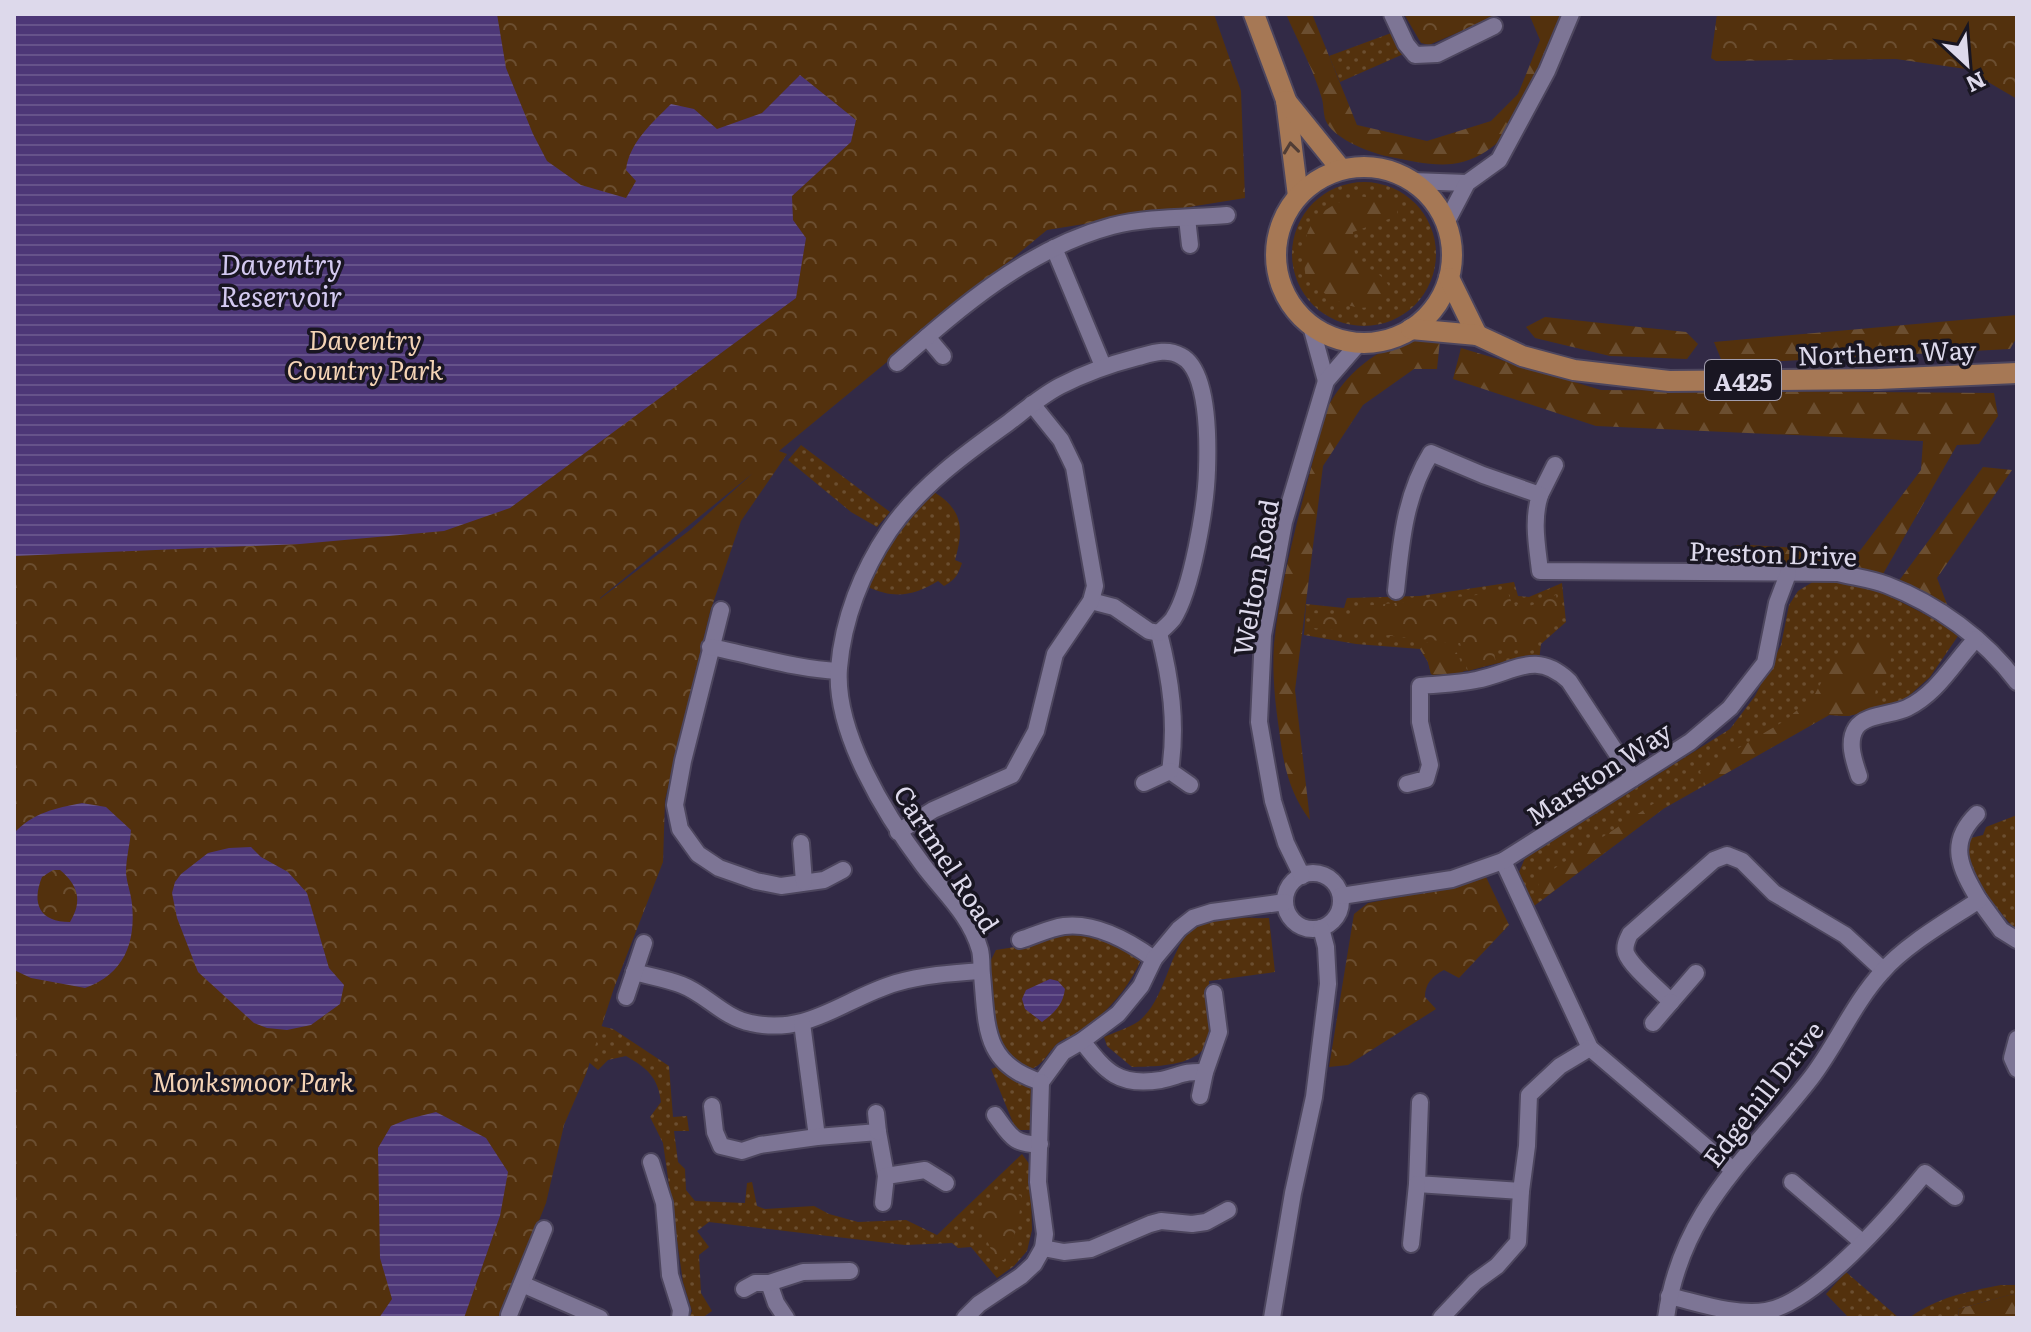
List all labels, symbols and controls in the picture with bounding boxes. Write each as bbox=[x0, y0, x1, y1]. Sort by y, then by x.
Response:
north arrow bbox=[1927, 24, 2007, 104]
text: N bbox=[1961, 64, 1992, 102]
one-way arrow bbox=[1283, 141, 1300, 155]
water label: Daventry Reservoir bbox=[219, 242, 343, 316]
park label: Daventry Country Park bbox=[287, 319, 444, 388]
street label: Northern Way bbox=[1797, 328, 1977, 374]
road number: A425 bbox=[1705, 360, 1781, 400]
street label: Welton Road bbox=[1221, 496, 1287, 658]
street label: Preston Drive bbox=[1688, 530, 1858, 574]
street label: Marston Way bbox=[1518, 710, 1678, 834]
street label: Cartmel Road bbox=[886, 776, 1010, 940]
street label: Edgehill Drive bbox=[1692, 1012, 1832, 1174]
park label: Monksmoor Park bbox=[152, 1061, 355, 1100]

